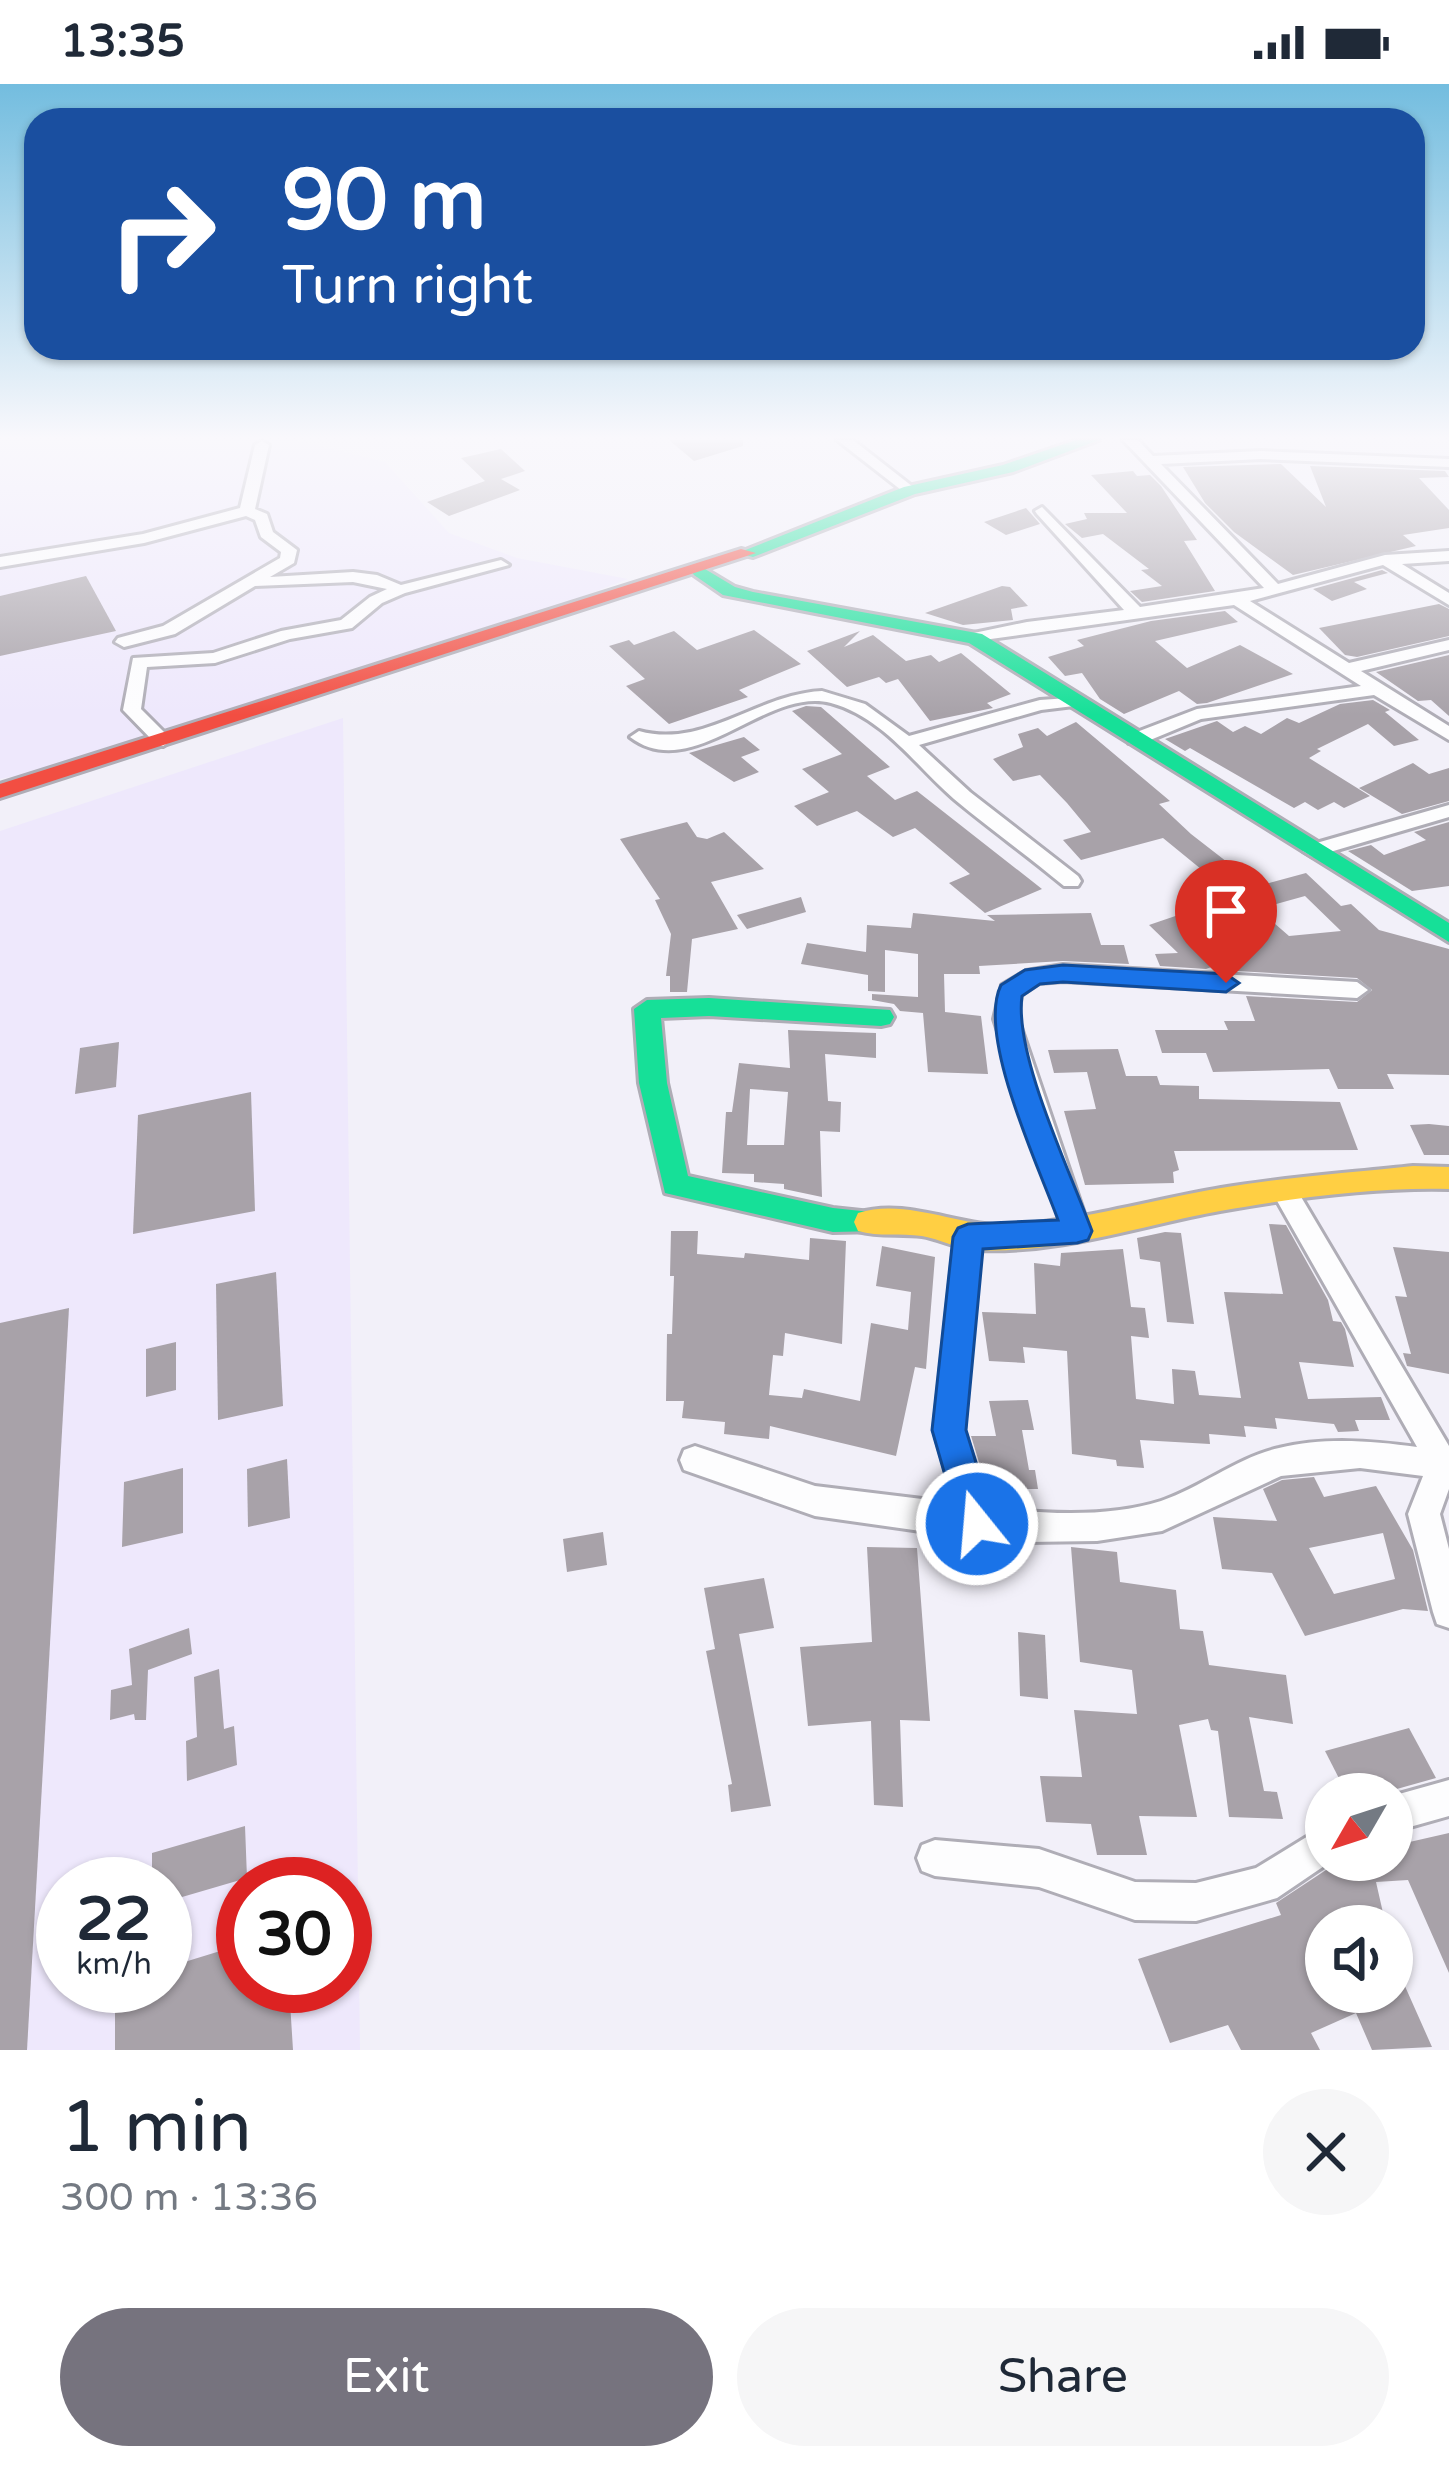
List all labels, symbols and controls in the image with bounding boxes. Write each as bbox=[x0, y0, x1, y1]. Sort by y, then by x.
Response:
text: 13:35 bbox=[60, 15, 185, 69]
text: 90 m bbox=[282, 151, 486, 252]
icon: right bbox=[84, 156, 240, 312]
text: Turn right bbox=[282, 253, 533, 318]
pin bbox=[1175, 860, 1277, 983]
icon: arrive bbox=[1193, 878, 1259, 944]
position arrow bbox=[914, 1461, 1040, 1587]
north arrow bbox=[1305, 1773, 1413, 1881]
map controls bbox=[1305, 1773, 1413, 2013]
speed limit sign: 30 bbox=[216, 1857, 372, 2013]
text: 22 bbox=[76, 1884, 152, 1956]
button: sound bbox=[1305, 1905, 1413, 2013]
text: km/h bbox=[76, 1946, 152, 1983]
text: 1 min bbox=[60, 2085, 252, 2172]
button: close bbox=[1263, 2089, 1389, 2215]
text: 300 m · 13:36 bbox=[60, 2174, 318, 2221]
button: Exit bbox=[60, 2308, 713, 2446]
button: Share bbox=[737, 2308, 1389, 2446]

